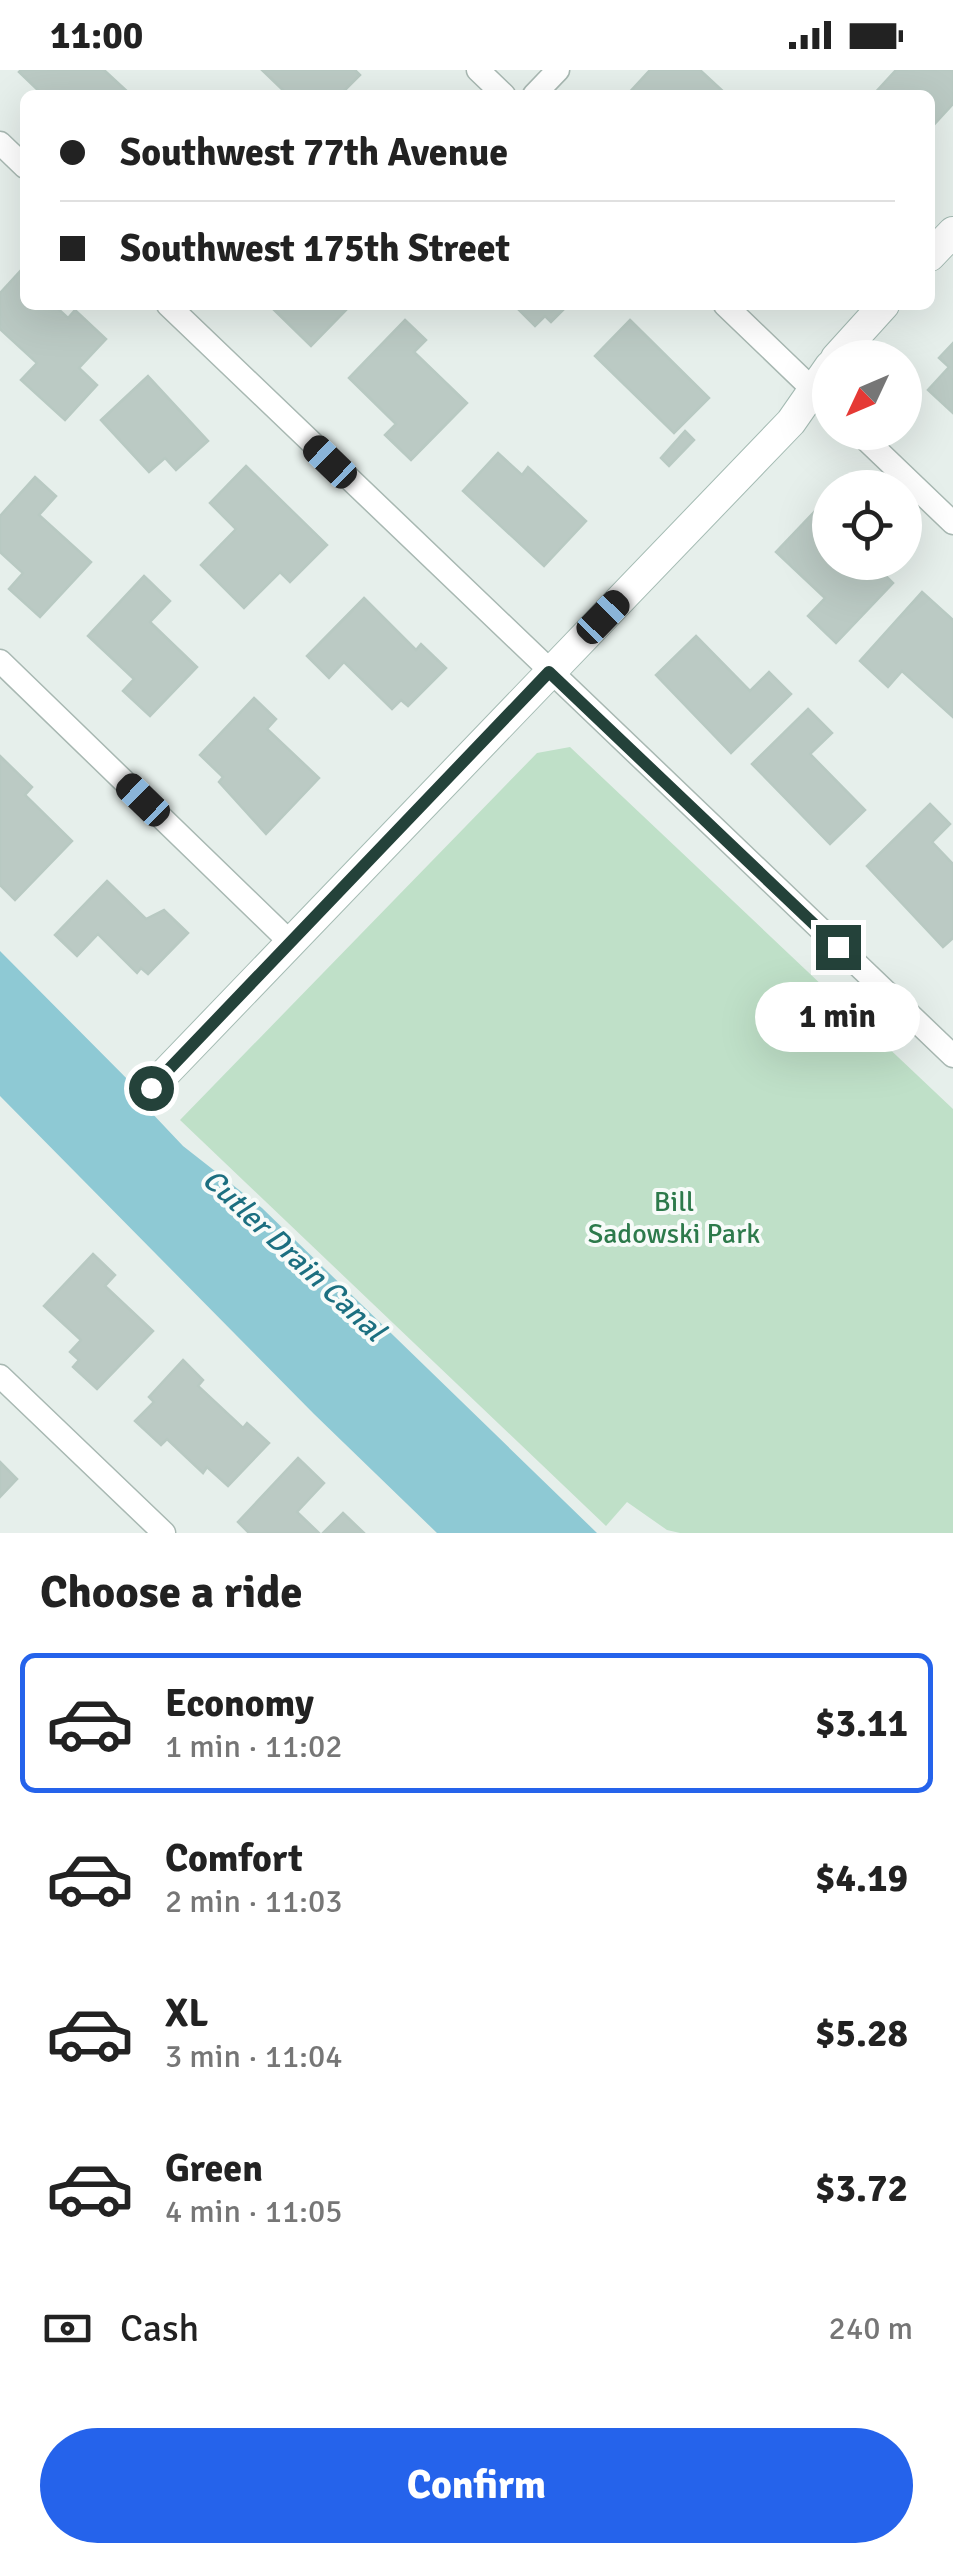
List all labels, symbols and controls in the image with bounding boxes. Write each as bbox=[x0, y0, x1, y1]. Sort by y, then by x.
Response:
text: 11:00 bbox=[50, 12, 143, 59]
text: Southwest 77th Avenue bbox=[120, 129, 508, 176]
text: Southwest 175th Street bbox=[120, 225, 510, 272]
north arrow bbox=[812, 340, 922, 450]
map controls bbox=[812, 340, 922, 580]
car bbox=[298, 430, 362, 494]
button: locate bbox=[812, 470, 922, 580]
car bbox=[571, 585, 635, 649]
car bbox=[111, 768, 175, 832]
route end bbox=[816, 925, 861, 970]
callout: 1 min bbox=[756, 982, 920, 1052]
text: 1 min bbox=[799, 997, 876, 1036]
route start bbox=[129, 1066, 174, 1111]
water label: Cutler Drain Canal bbox=[195, 1161, 394, 1351]
park label: Bill Sadowski Park bbox=[588, 1185, 760, 1251]
text: Choose a ride bbox=[40, 1565, 303, 1620]
icon: car bbox=[45, 1678, 135, 1768]
text: Economy bbox=[165, 1680, 314, 1727]
text: $3.11 bbox=[815, 1700, 908, 1747]
text: 1 min · 11:02 bbox=[165, 1727, 343, 1766]
icon: car bbox=[45, 1833, 135, 1923]
text: Comfort bbox=[165, 1835, 303, 1882]
text: $4.19 bbox=[815, 1855, 908, 1902]
text: 2 min · 11:03 bbox=[165, 1882, 343, 1921]
icon: car bbox=[45, 1988, 135, 2078]
text: XL bbox=[165, 1990, 208, 2037]
text: $5.28 bbox=[815, 2010, 908, 2057]
text: 3 min · 11:04 bbox=[165, 2037, 343, 2076]
icon: car bbox=[45, 2143, 135, 2233]
text: Green bbox=[165, 2145, 263, 2192]
text: $3.72 bbox=[815, 2165, 908, 2212]
text: 4 min · 11:05 bbox=[165, 2192, 343, 2231]
icon: cash bbox=[40, 2301, 95, 2356]
text: Cash bbox=[120, 2305, 199, 2352]
text: 240 m bbox=[829, 2309, 913, 2348]
button: Confirm bbox=[40, 2428, 913, 2543]

